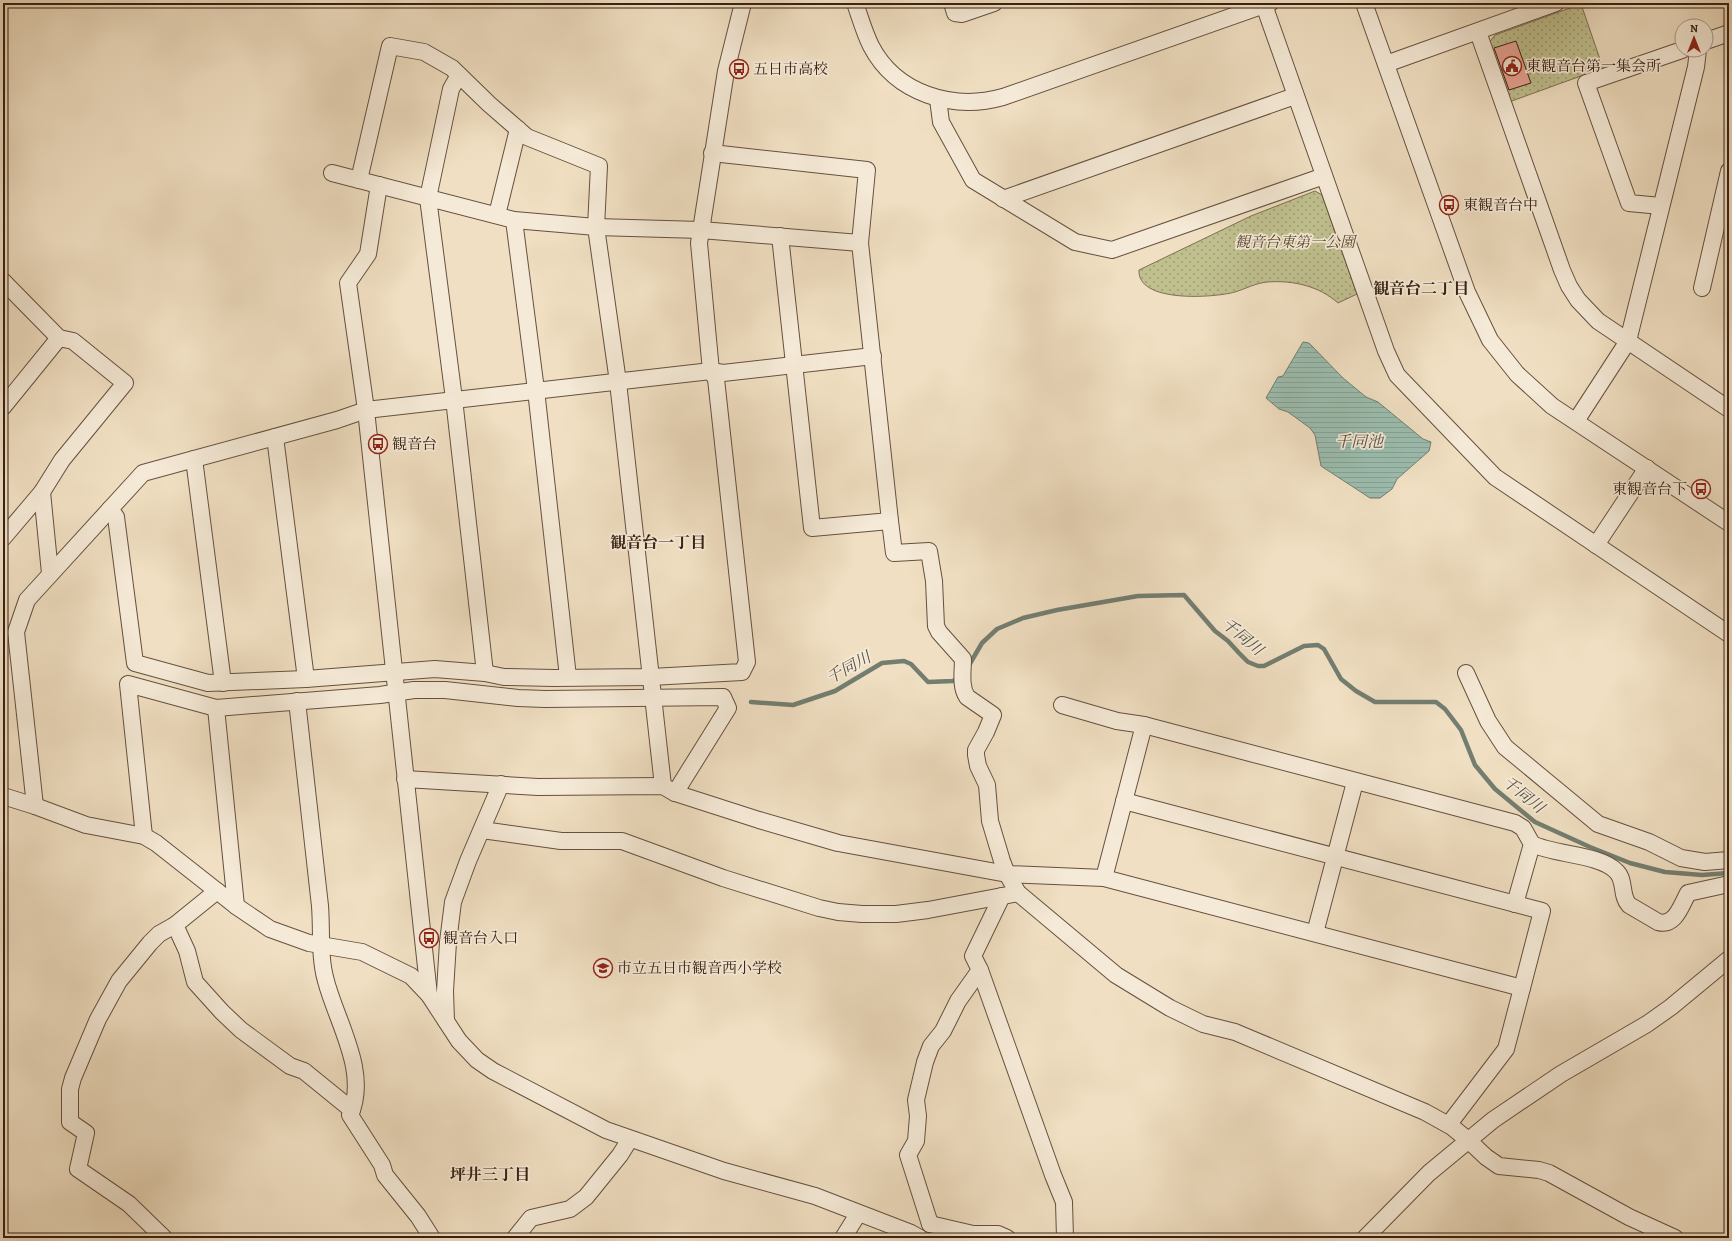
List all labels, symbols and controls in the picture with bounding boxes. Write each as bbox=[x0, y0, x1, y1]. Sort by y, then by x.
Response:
north arrow bbox=[1674, 18, 1714, 58]
text: N bbox=[1690, 21, 1698, 36]
public building icon: 東観音台第一集会所 bbox=[1501, 55, 1523, 77]
place label: 東観音台第一集会所 bbox=[1526, 56, 1661, 76]
bus stop icon: 五日市高校 bbox=[728, 58, 750, 80]
place label: 五日市高校 bbox=[753, 59, 828, 79]
bus stop icon: 東観音台中 bbox=[1438, 194, 1460, 216]
place label: 東観音台中 bbox=[1463, 195, 1538, 215]
park label: 観音台東第一公園 bbox=[1235, 232, 1358, 252]
district label: 観音台二丁目 bbox=[1373, 278, 1469, 300]
water label: 千同池 bbox=[1335, 431, 1385, 453]
bus stop icon: 観音台 bbox=[367, 433, 389, 455]
place label: 観音台 bbox=[392, 434, 437, 454]
bus stop icon: 東観音台下 bbox=[1690, 478, 1712, 500]
place label: 東観音台下 bbox=[1612, 479, 1687, 499]
district label: 観音台一丁目 bbox=[610, 532, 706, 554]
water label: 千同川 bbox=[1217, 613, 1269, 662]
water label: 千同川 bbox=[822, 646, 877, 689]
water label: 千同川 bbox=[1498, 771, 1550, 820]
bus stop icon: 観音台入口 bbox=[418, 927, 440, 949]
place label: 観音台入口 bbox=[443, 928, 518, 948]
school or university icon: 市立五日市観音西小学校 bbox=[592, 957, 614, 979]
place label: 市立五日市観音西小学校 bbox=[617, 958, 782, 978]
district label: 坪井三丁目 bbox=[450, 1164, 530, 1186]

